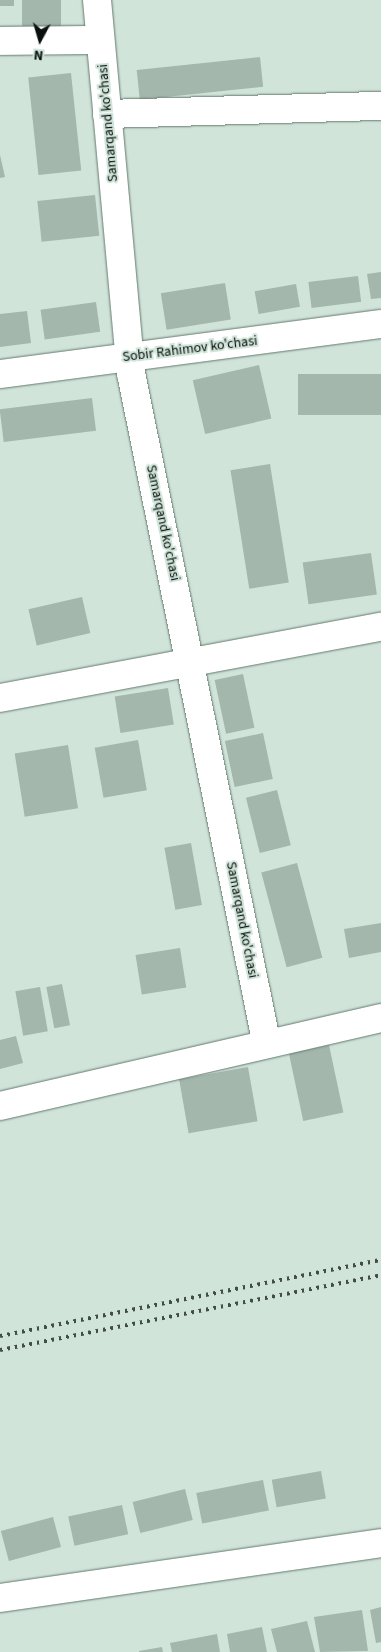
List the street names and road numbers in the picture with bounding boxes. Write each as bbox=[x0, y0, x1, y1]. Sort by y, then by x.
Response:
street label: Samarqand ko'chasi bbox=[94, 63, 122, 183]
street label: Sobir Rahimov ko'chasi bbox=[122, 332, 258, 366]
street label: Samarqand ko'chasi bbox=[142, 463, 184, 583]
street label: Samarqand ko'chasi bbox=[222, 860, 262, 980]

